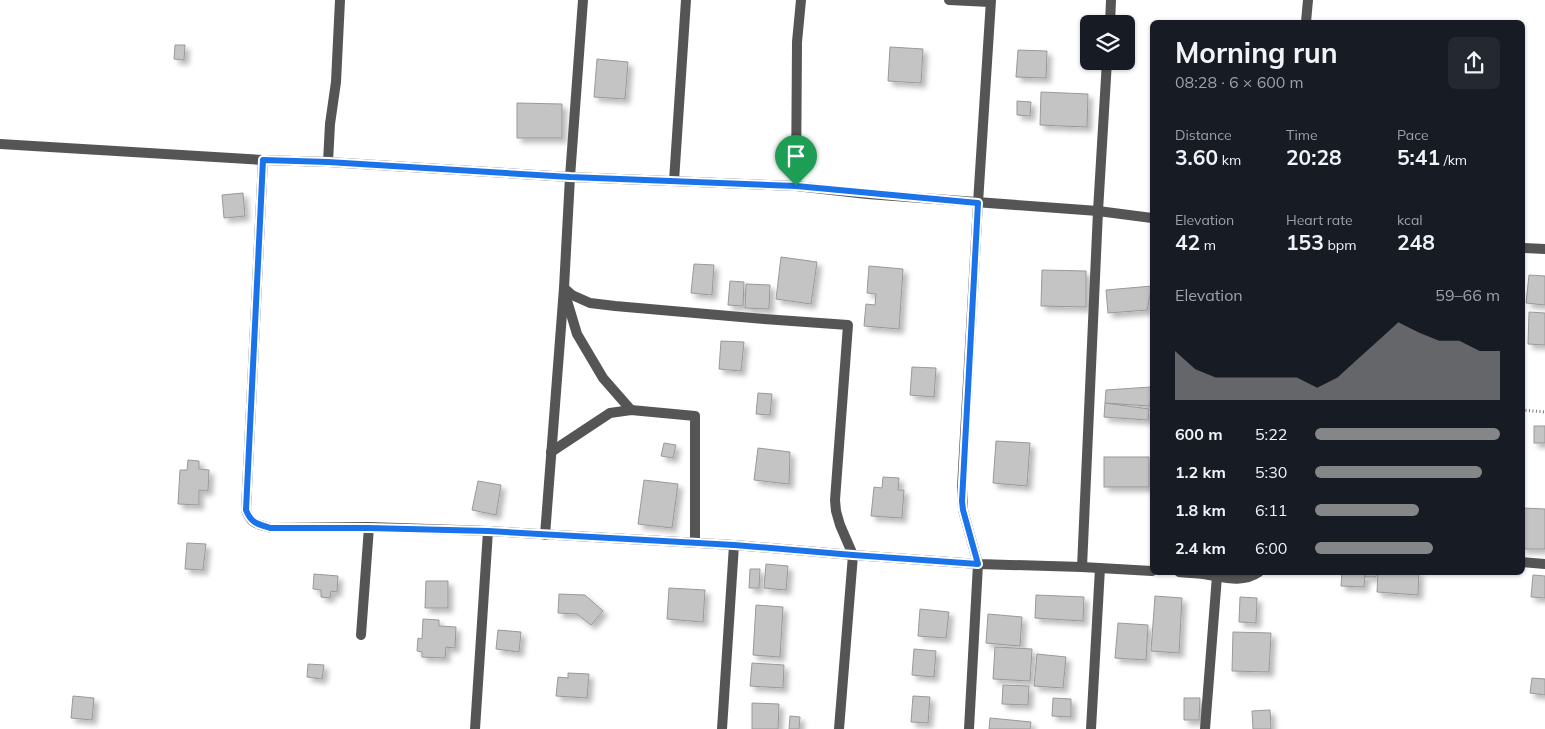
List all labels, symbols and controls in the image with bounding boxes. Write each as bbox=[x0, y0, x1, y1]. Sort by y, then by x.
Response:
map controls bbox=[1080, 15, 1135, 70]
button: layers bbox=[1080, 15, 1135, 70]
text: Morning run bbox=[1175, 35, 1338, 70]
button: share bbox=[1448, 37, 1500, 89]
text: 08:28 · 6 × 600 m bbox=[1175, 72, 1304, 92]
text: Distance bbox=[1175, 126, 1232, 144]
text: Time bbox=[1286, 126, 1318, 144]
text: Pace bbox=[1397, 126, 1429, 144]
pin bbox=[775, 135, 817, 186]
icon: arrive bbox=[782, 142, 810, 170]
text: 3.60 bbox=[1175, 144, 1218, 170]
text: 20:28 bbox=[1286, 144, 1342, 170]
text: 5:41 bbox=[1397, 144, 1440, 170]
text: km bbox=[1218, 151, 1241, 169]
text: /km bbox=[1440, 151, 1467, 169]
text: Elevation bbox=[1175, 211, 1234, 229]
text: Heart rate bbox=[1286, 211, 1353, 229]
text: kcal bbox=[1397, 211, 1423, 229]
text: 42 bbox=[1175, 229, 1200, 255]
text: 153 bbox=[1286, 229, 1324, 255]
text: 248 bbox=[1397, 229, 1435, 255]
text: m bbox=[1200, 236, 1216, 254]
text: bpm bbox=[1324, 236, 1357, 254]
text: Elevation bbox=[1175, 285, 1243, 305]
text: 59–66 m bbox=[1435, 285, 1500, 305]
text: 600 m bbox=[1175, 424, 1223, 444]
text: 5:22 bbox=[1255, 424, 1287, 444]
text: 1.2 km bbox=[1175, 462, 1226, 482]
text: 5:30 bbox=[1255, 462, 1287, 482]
text: 1.8 km bbox=[1175, 500, 1226, 520]
text: 6:11 bbox=[1255, 500, 1287, 520]
text: 2.4 km bbox=[1175, 538, 1226, 558]
text: 6:00 bbox=[1255, 538, 1287, 558]

